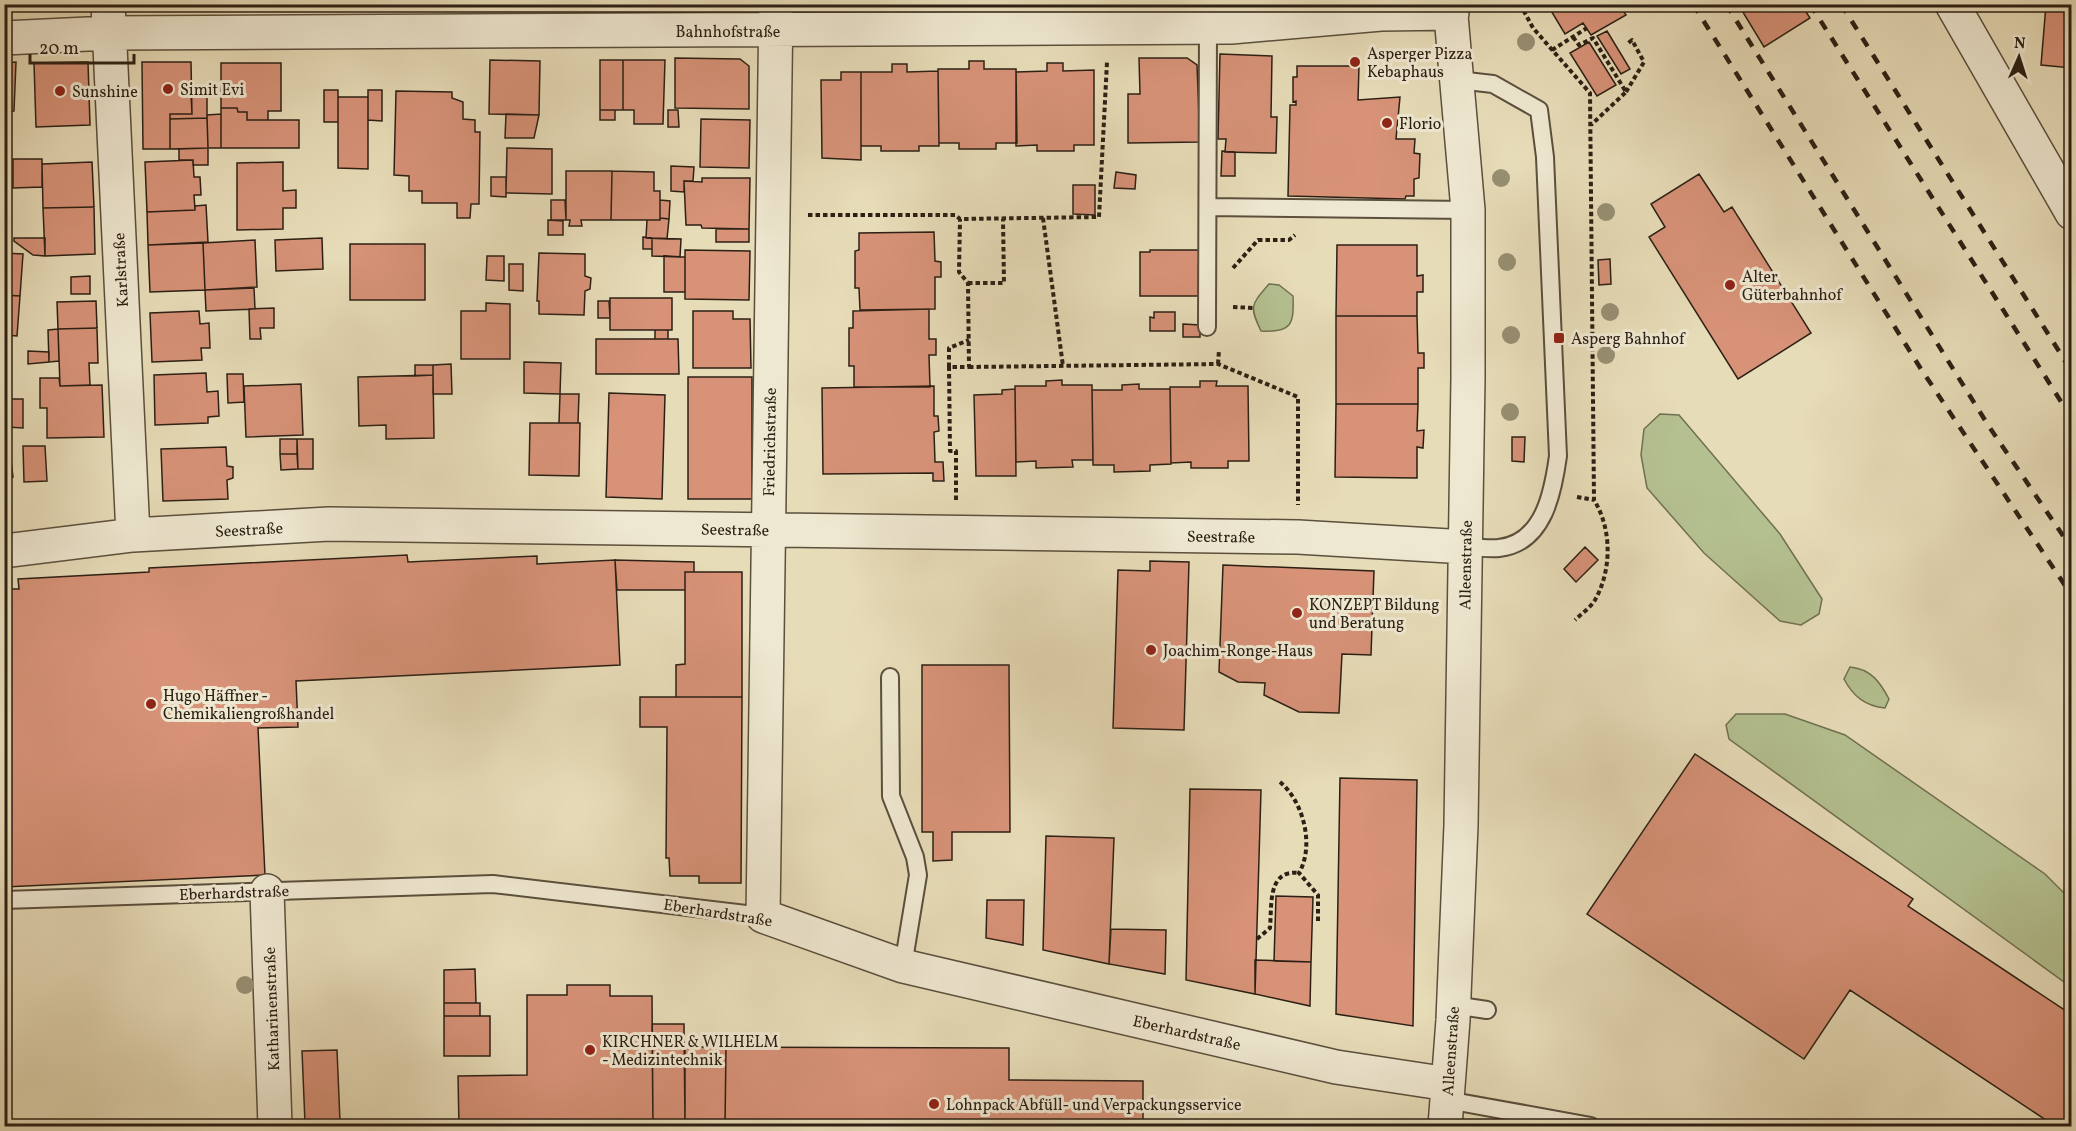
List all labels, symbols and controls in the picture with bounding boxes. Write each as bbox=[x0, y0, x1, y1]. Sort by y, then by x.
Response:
street label: Bahnhofstraße bbox=[676, 22, 780, 44]
scale bar bbox=[30, 27, 134, 65]
north arrow bbox=[1989, 27, 2049, 87]
text: N bbox=[2013, 33, 2026, 55]
text: 20 m bbox=[39, 37, 79, 62]
place label: Asperger Pizza Kebaphaus bbox=[1367, 44, 1472, 84]
marker: Asperger Pizza Kebaphaus bbox=[1348, 55, 1362, 69]
place label: Simit Evi bbox=[180, 80, 245, 102]
place label: Sunshine bbox=[72, 82, 138, 104]
marker: Simit Evi bbox=[161, 82, 175, 96]
marker: Sunshine bbox=[53, 84, 67, 98]
place label: Florio bbox=[1399, 114, 1441, 136]
marker: Florio bbox=[1380, 116, 1394, 130]
street label: Karlstraße bbox=[109, 232, 135, 308]
place label: Alter Güterbahnhof bbox=[1742, 267, 1843, 307]
marker: Alter Güterbahnhof bbox=[1723, 278, 1737, 292]
place label: Asperg Bahnhof bbox=[1571, 329, 1686, 351]
marker: Asperg Bahnhof bbox=[1552, 331, 1566, 345]
street label: Friedrichstraße bbox=[759, 387, 783, 497]
street label: Seestraße bbox=[214, 518, 284, 544]
street label: Seestraße bbox=[701, 519, 769, 543]
street label: Alleenstraße bbox=[1455, 520, 1479, 610]
street label: Seestraße bbox=[1187, 526, 1255, 550]
place label: KONZEPT Bildung und Beratung bbox=[1309, 595, 1439, 635]
marker: KONZEPT Bildung und Beratung bbox=[1290, 606, 1304, 620]
place label: Joachim-Ronge-Haus bbox=[1163, 641, 1313, 663]
marker: Joachim-Ronge-Haus bbox=[1144, 643, 1158, 657]
place label: Hugo Häffner - Chemikaliengroßhandel bbox=[163, 686, 335, 726]
marker: Hugo Häffner - Chemikaliengroßhandel bbox=[144, 697, 158, 711]
street label: Eberhardstraße bbox=[179, 881, 290, 907]
street label: Eberhardstraße bbox=[662, 894, 774, 933]
street label: Katharinenstraße bbox=[260, 946, 286, 1071]
street label: Alleenstraße bbox=[1438, 1006, 1466, 1097]
street label: Eberhardstraße bbox=[1130, 1011, 1243, 1057]
place label: KIRCHNER & WILHELM - Medizintechnik bbox=[602, 1032, 778, 1072]
marker: KIRCHNER & WILHELM - Medizintechnik bbox=[583, 1043, 597, 1057]
place label: Lohnpack Abfüll- und Verpackungsservice bbox=[946, 1095, 1242, 1117]
marker: Lohnpack Abfüll- und Verpackungsservice bbox=[927, 1097, 941, 1111]

